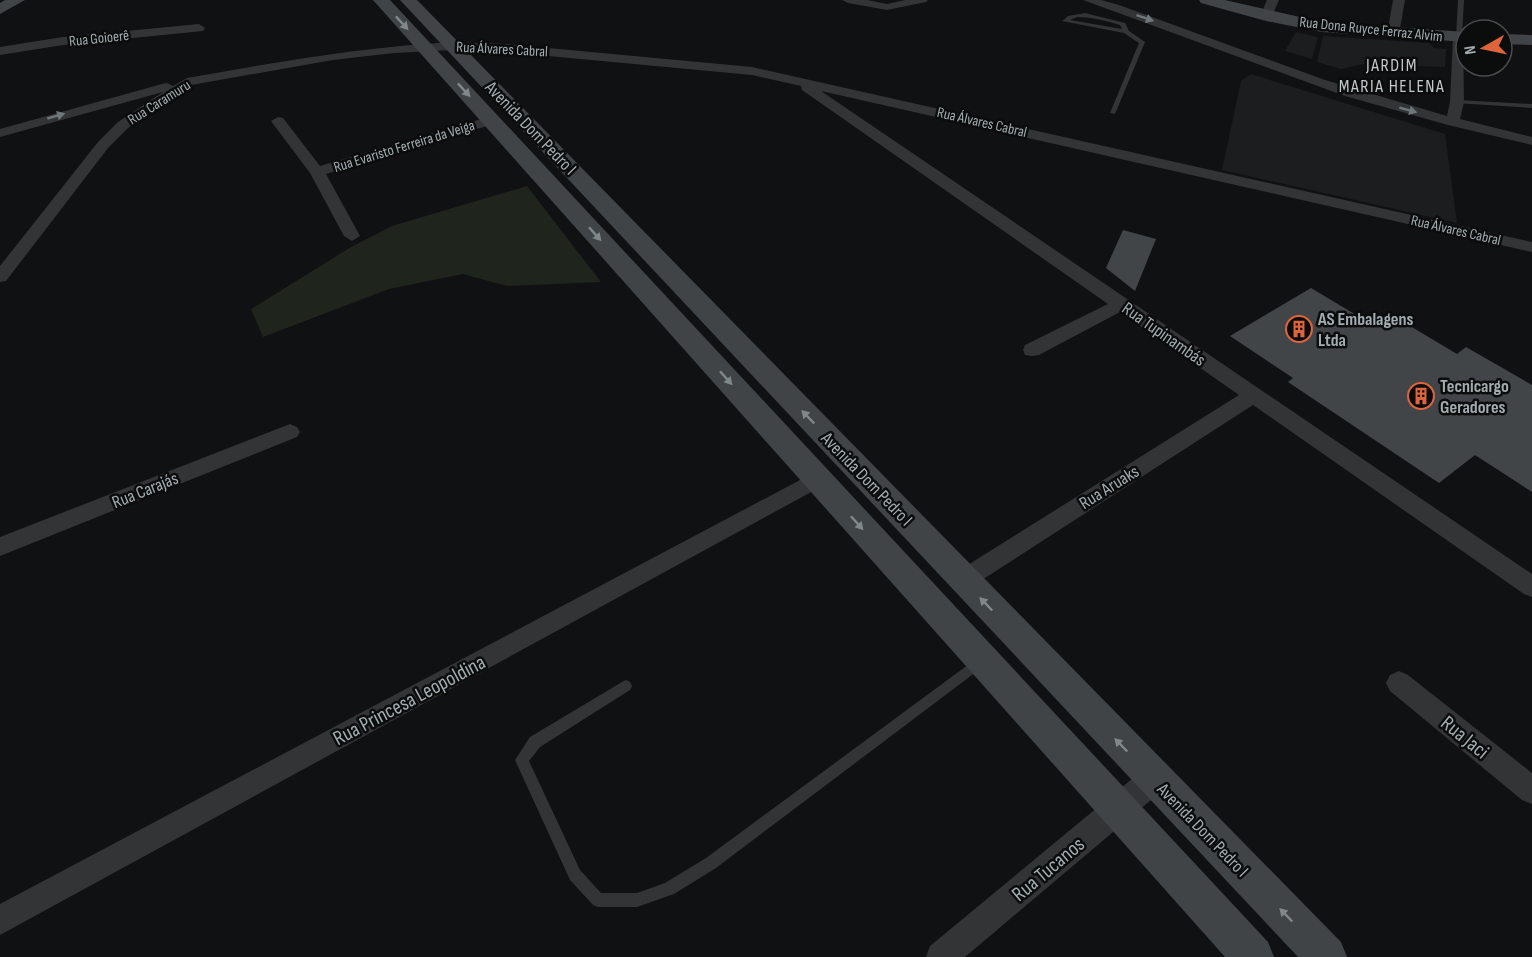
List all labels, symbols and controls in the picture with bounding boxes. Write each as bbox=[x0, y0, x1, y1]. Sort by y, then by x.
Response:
one-way arrow bbox=[1136, 13, 1154, 23]
street label: Rua Dona Ruyce Ferraz Alvim bbox=[1298, 13, 1443, 46]
one-way arrow bbox=[395, 16, 409, 31]
north arrow bbox=[1454, 18, 1514, 78]
street label: Rua Goioerê bbox=[68, 26, 130, 51]
street label: Rua Álvares Cabral bbox=[456, 38, 548, 61]
text: N bbox=[1461, 44, 1481, 56]
district label: JARDIM MARIA HELENA bbox=[1339, 55, 1445, 97]
street label: Rua Caramuru bbox=[124, 76, 194, 129]
street label: Avenida Dom Pedro I bbox=[480, 77, 581, 179]
one-way arrow bbox=[457, 82, 471, 97]
street label: Rua Álvares Cabral bbox=[935, 103, 1029, 142]
one-way arrow bbox=[1399, 106, 1417, 115]
one-way arrow bbox=[47, 111, 65, 120]
street label: Rua Evaristo Ferreira da Veiga bbox=[331, 116, 477, 177]
street label: Rua Álvares Cabral bbox=[1409, 211, 1503, 250]
one-way arrow bbox=[588, 226, 601, 241]
street label: Rua Tupinambás bbox=[1118, 298, 1209, 371]
place label: AS Embalagens Ltda bbox=[1317, 309, 1414, 351]
building icon: AS Embalagens Ltda bbox=[1284, 314, 1314, 344]
one-way arrow bbox=[719, 371, 733, 386]
place label: Tecnicargo Geradores bbox=[1440, 376, 1509, 418]
building icon: Tecnicargo Geradores bbox=[1406, 381, 1436, 411]
one-way arrow bbox=[801, 410, 815, 425]
street label: Avenida Dom Pedro I bbox=[816, 428, 917, 530]
street label: Rua Aruaks bbox=[1076, 461, 1143, 514]
street label: Rua Carajás bbox=[109, 468, 181, 513]
one-way arrow bbox=[850, 515, 863, 530]
one-way arrow bbox=[979, 596, 993, 611]
street label: Rua Princesa Leopoldina bbox=[329, 650, 490, 751]
street label: Rua Jaci bbox=[1436, 710, 1494, 764]
one-way arrow bbox=[1114, 737, 1128, 752]
street label: Avenida Dom Pedro I bbox=[1152, 779, 1253, 881]
street label: Rua Tucanos bbox=[1007, 832, 1090, 907]
one-way arrow bbox=[1279, 908, 1293, 922]

